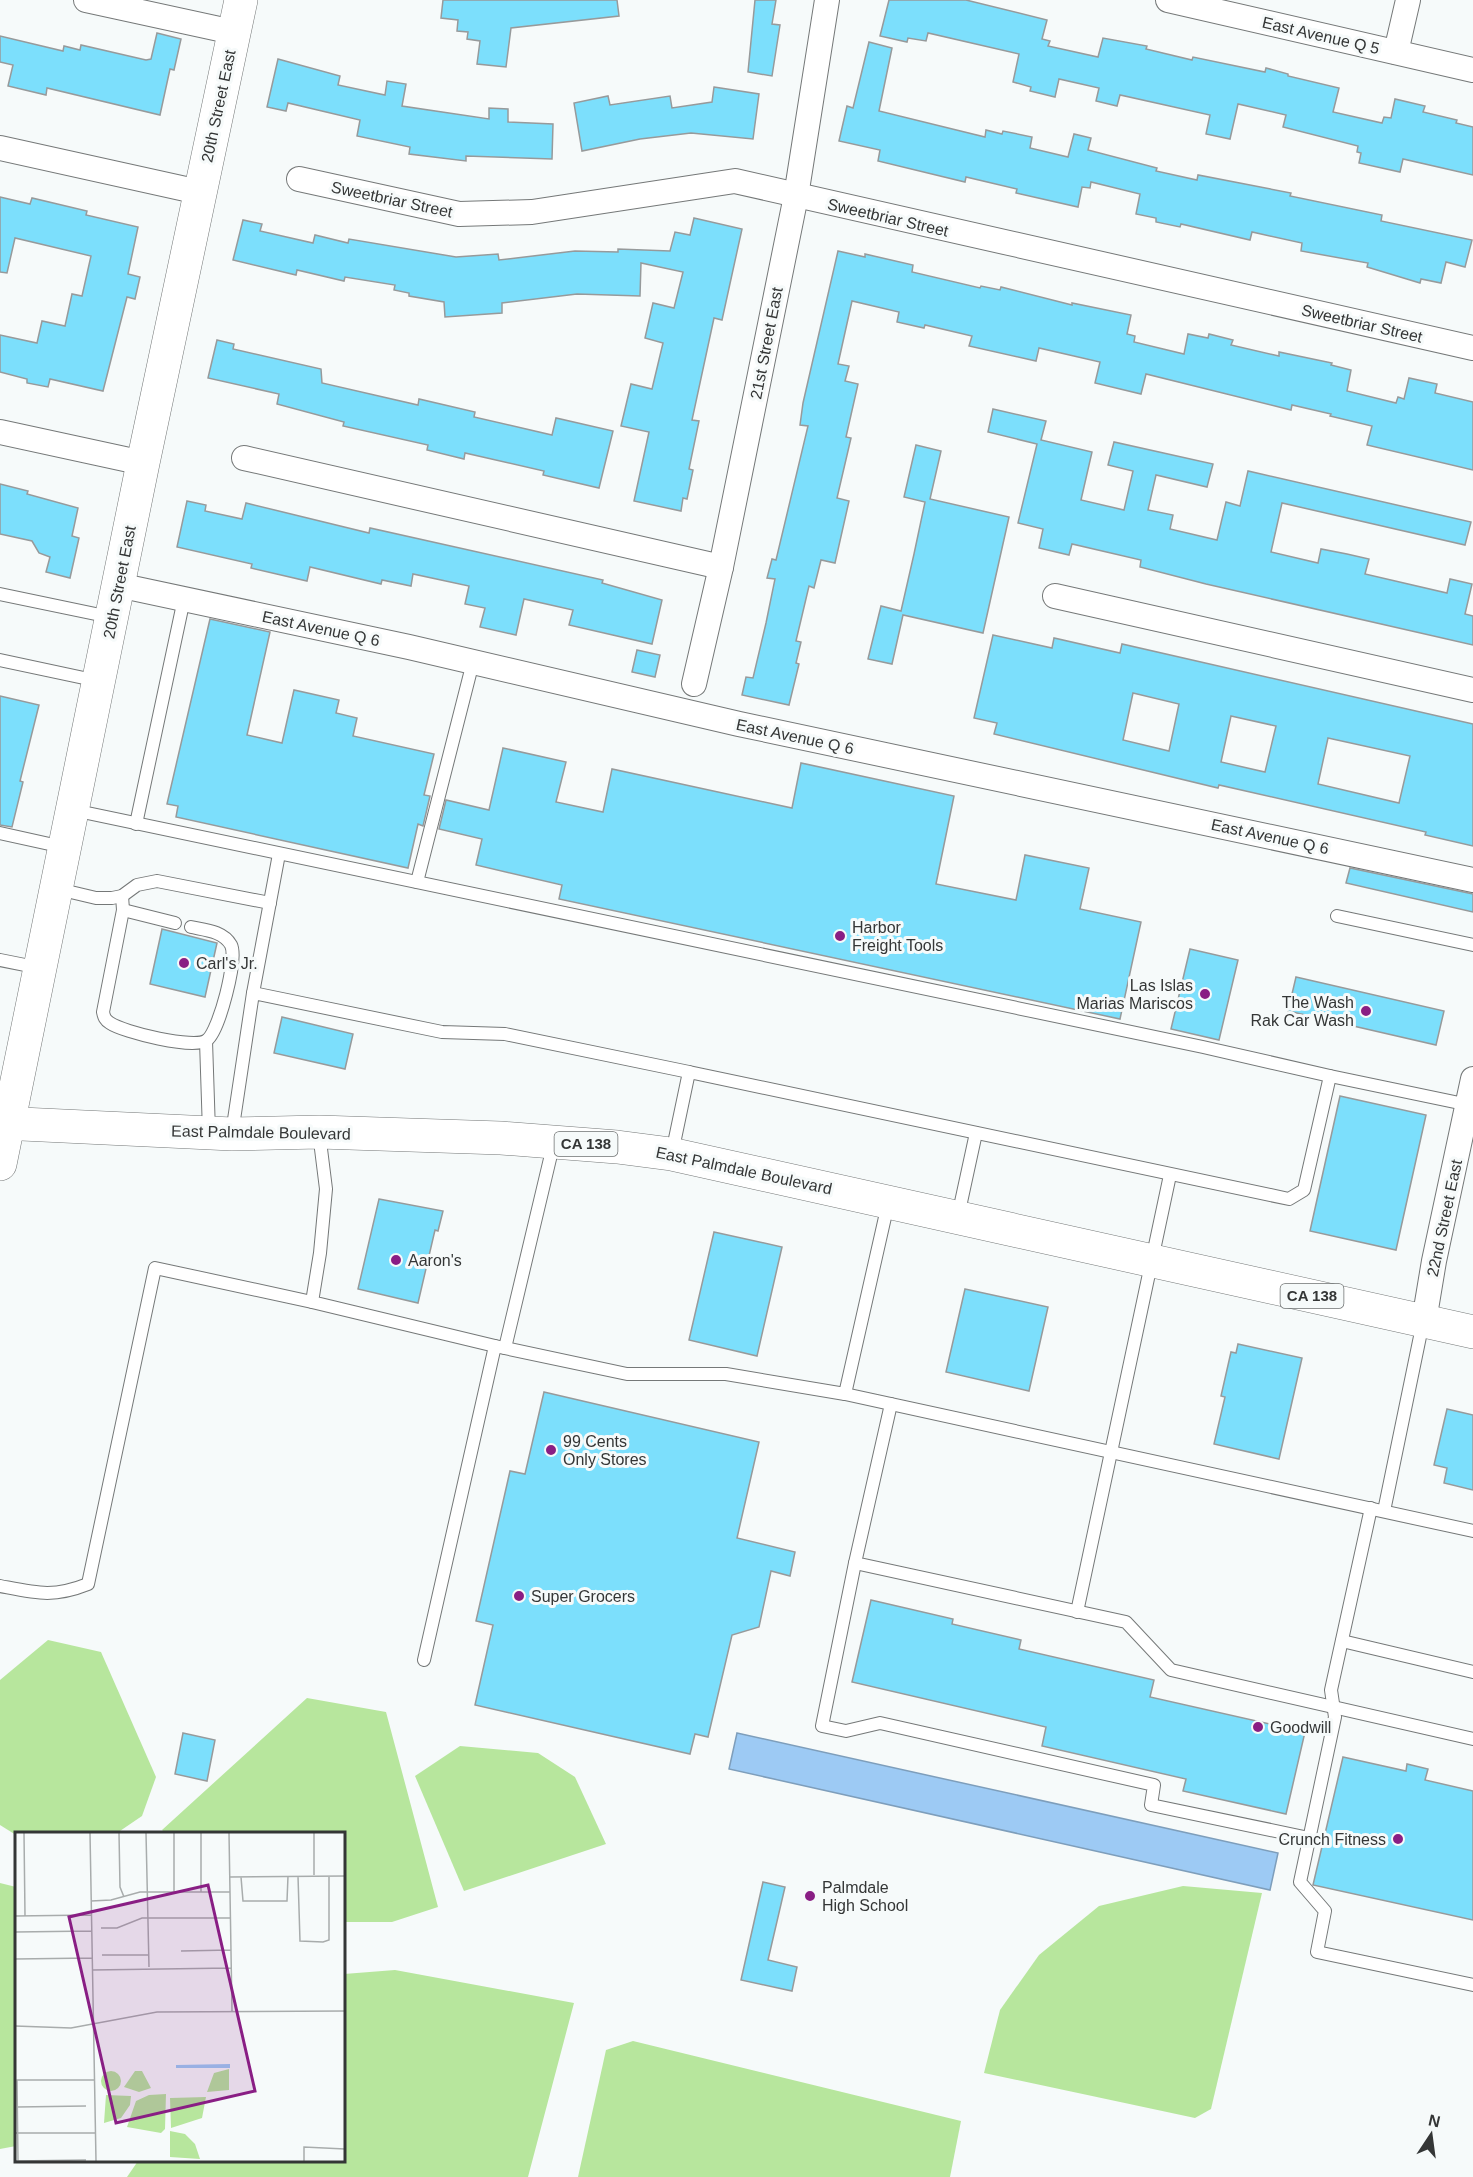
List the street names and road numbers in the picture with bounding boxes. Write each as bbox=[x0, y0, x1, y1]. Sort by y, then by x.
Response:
street label: East Avenue Q 5 bbox=[1261, 14, 1381, 57]
street label: 20th Street East bbox=[198, 48, 239, 164]
street label: Sweetbriar Street bbox=[330, 178, 455, 221]
street label: Sweetbriar Street bbox=[826, 195, 951, 240]
street label: 21st Street East bbox=[747, 285, 786, 401]
street label: Sweetbriar Street bbox=[1300, 301, 1425, 346]
street label: 20th Street East bbox=[100, 524, 139, 640]
street label: East Avenue Q 6 bbox=[261, 608, 381, 649]
street label: East Avenue Q 6 bbox=[735, 716, 855, 757]
street label: East Avenue Q 6 bbox=[1210, 816, 1330, 857]
street label: East Palmdale Boulevard bbox=[171, 1122, 351, 1143]
road number: CA 138 bbox=[554, 1132, 618, 1156]
street label: East Palmdale Boulevard bbox=[654, 1143, 834, 1197]
street label: 22nd Street East bbox=[1424, 1158, 1465, 1278]
road number: CA 138 bbox=[1280, 1284, 1344, 1308]

